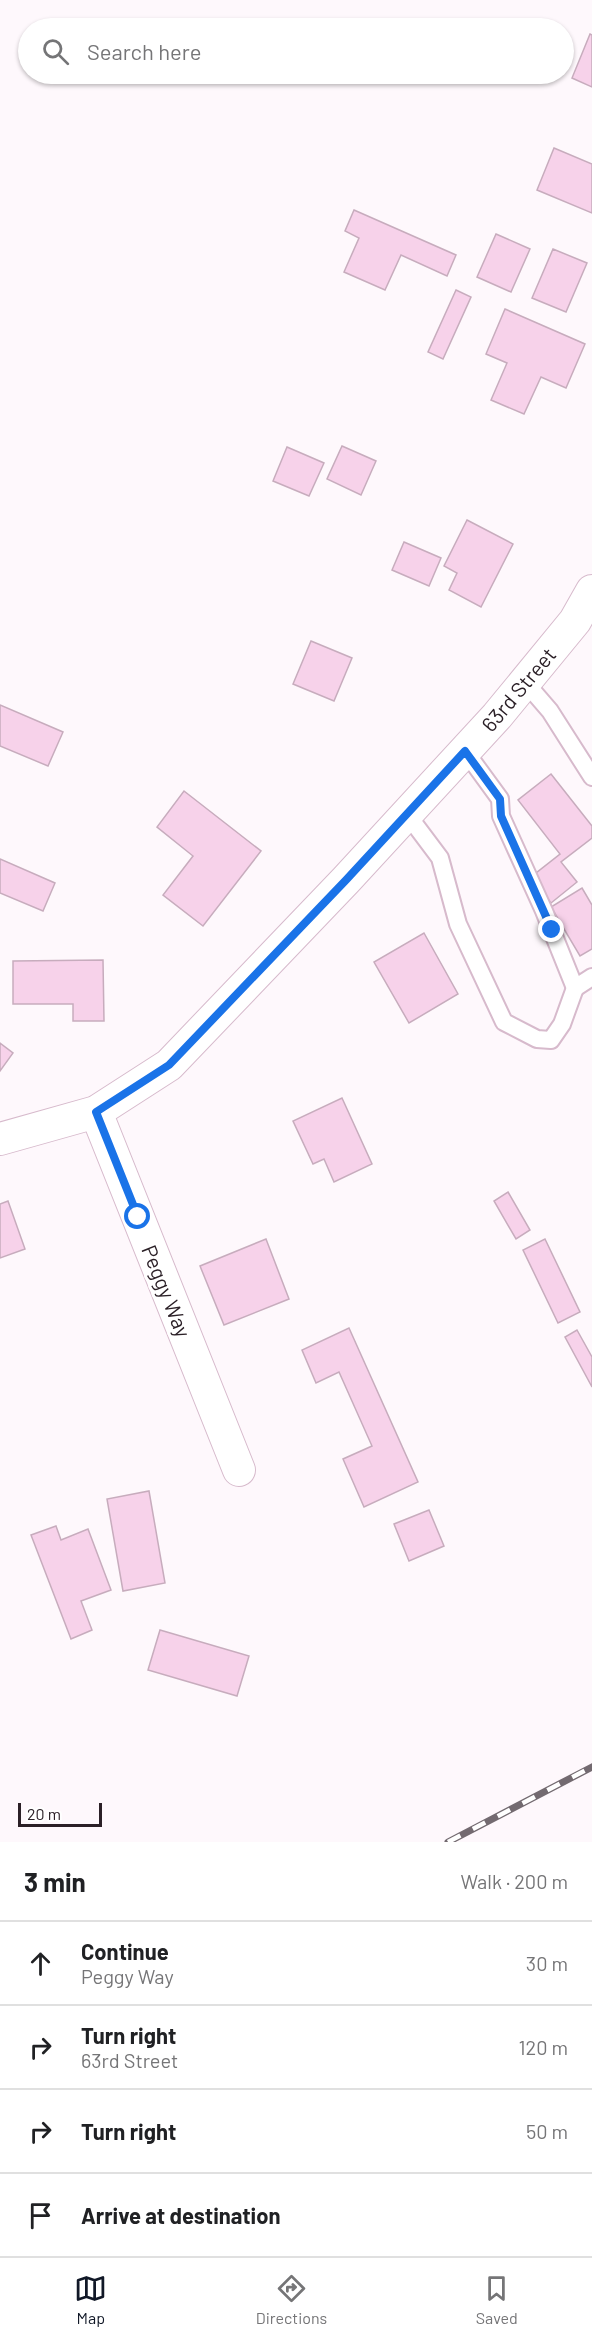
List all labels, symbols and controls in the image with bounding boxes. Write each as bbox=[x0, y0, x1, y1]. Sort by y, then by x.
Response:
search box bbox=[18, 18, 574, 84]
icon: search bbox=[39, 35, 72, 68]
text: Search here bbox=[87, 38, 201, 64]
street label: 63rd Street bbox=[476, 642, 560, 736]
route end bbox=[538, 916, 564, 942]
route start bbox=[124, 1203, 150, 1229]
street label: Peggy Way bbox=[137, 1241, 197, 1341]
scale bar bbox=[18, 1800, 102, 1828]
text: 20 m bbox=[27, 1804, 61, 1823]
text: 3 min bbox=[24, 1866, 86, 1897]
text: Walk · 200 m bbox=[460, 1869, 568, 1893]
text: Continue bbox=[81, 1938, 169, 1964]
icon: ahead bbox=[24, 1947, 57, 1980]
text: 30 m bbox=[526, 1951, 568, 1975]
text: Peggy Way bbox=[81, 1964, 174, 1988]
text: Turn right bbox=[81, 2022, 176, 2048]
icon: right bbox=[24, 2031, 57, 2064]
text: 120 m bbox=[518, 2035, 568, 2059]
text: 63rd Street bbox=[81, 2048, 178, 2072]
icon: right bbox=[24, 2115, 57, 2148]
text: Turn right bbox=[81, 2118, 176, 2144]
text: 50 m bbox=[526, 2119, 568, 2143]
icon: arrive bbox=[24, 2199, 57, 2232]
text: Arrive at destination bbox=[81, 2202, 280, 2228]
tab: Map bbox=[74, 2272, 107, 2327]
tab: Directions bbox=[256, 2272, 327, 2327]
tab: Saved bbox=[476, 2272, 518, 2327]

